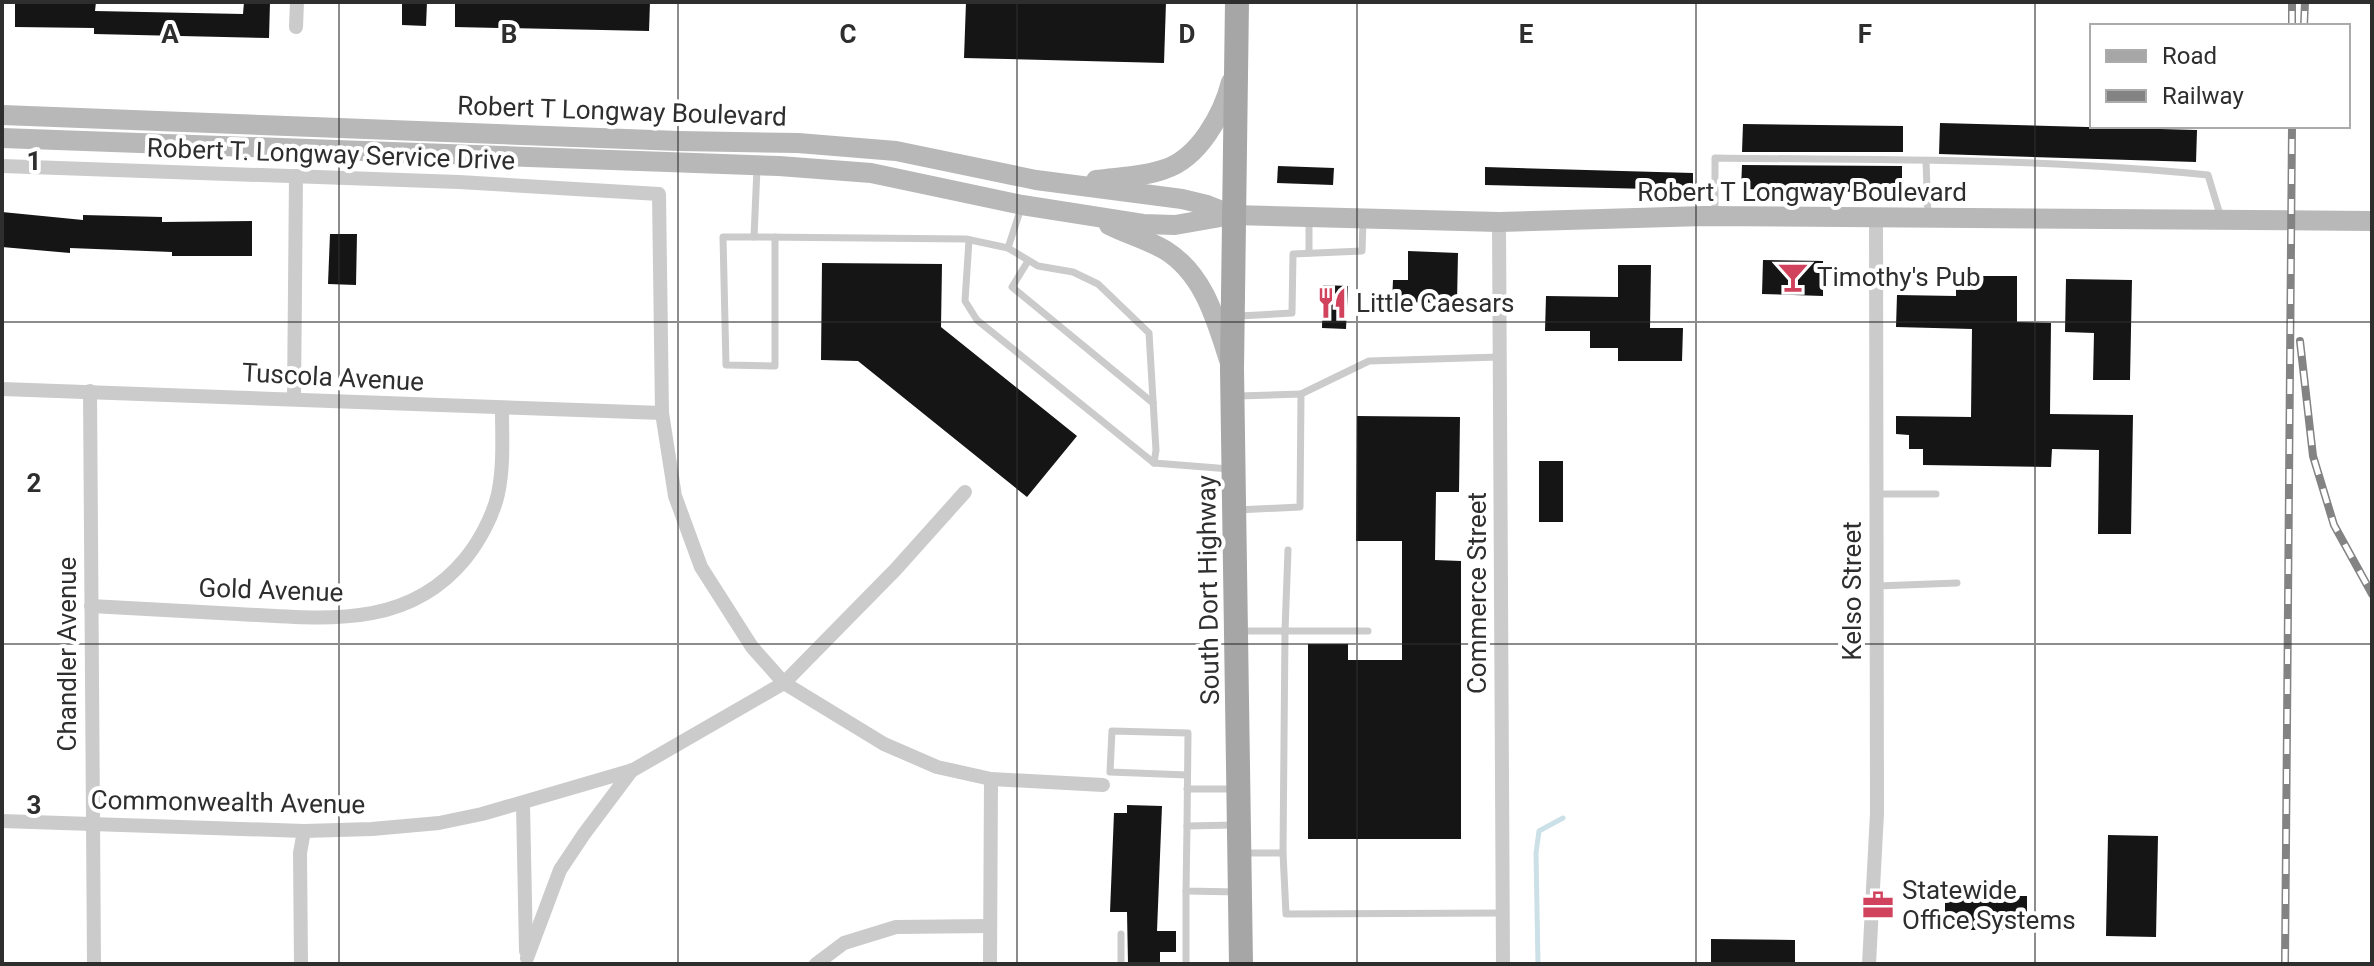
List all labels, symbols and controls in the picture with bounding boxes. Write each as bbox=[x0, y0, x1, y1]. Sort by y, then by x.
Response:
text: A bbox=[161, 19, 179, 49]
text: B bbox=[501, 19, 517, 49]
text: C bbox=[839, 19, 857, 49]
text: D bbox=[1179, 19, 1195, 49]
text: E bbox=[1519, 19, 1534, 49]
text: F bbox=[1858, 19, 1872, 49]
legend bbox=[2090, 24, 2350, 128]
text: Road bbox=[2162, 42, 2217, 70]
text: Railway bbox=[2162, 82, 2244, 110]
street label: Robert T Longway Boulevard bbox=[457, 90, 787, 132]
street label: Robert T. Longway Service Drive bbox=[146, 133, 516, 175]
text: 1 bbox=[27, 146, 41, 176]
street label: Robert T Longway Boulevard bbox=[1637, 177, 1967, 207]
bar icon: Timothy's Pub bbox=[1776, 260, 1810, 294]
place label: Timothy's Pub bbox=[1817, 262, 1981, 292]
restaurant icon: Little Caesars bbox=[1315, 286, 1349, 320]
place label: Little Caesars bbox=[1356, 288, 1515, 318]
street label: Tuscola Avenue bbox=[241, 357, 425, 397]
text: 2 bbox=[27, 468, 41, 498]
street label: South Dort Highway bbox=[1191, 475, 1225, 705]
street label: Commerce Street bbox=[1462, 492, 1492, 694]
street label: Kelso Street bbox=[1837, 521, 1867, 661]
street label: Chandler Avenue bbox=[52, 557, 82, 751]
street label: Gold Avenue bbox=[198, 572, 344, 608]
street label: Commonwealth Avenue bbox=[90, 785, 366, 819]
text: 3 bbox=[27, 790, 41, 820]
place label: Statewide Office Systems bbox=[1902, 875, 2076, 935]
office icon: Statewide Office Systems bbox=[1861, 888, 1895, 922]

